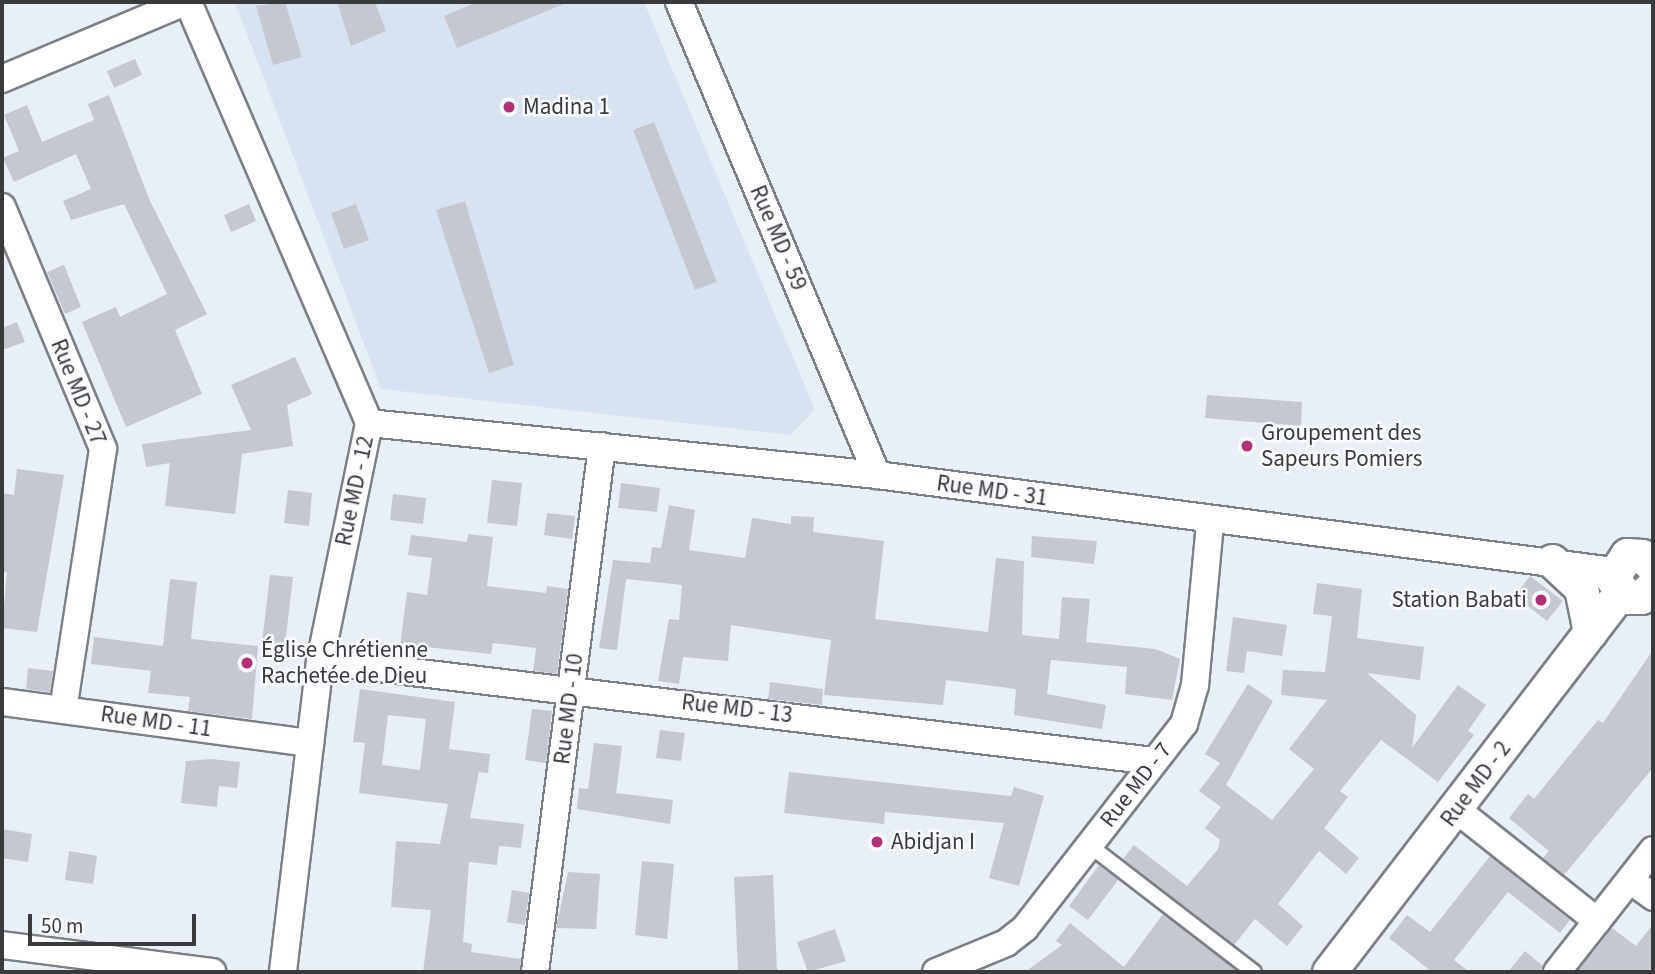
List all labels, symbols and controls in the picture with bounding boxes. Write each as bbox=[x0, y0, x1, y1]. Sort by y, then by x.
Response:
place label: Madina 1 bbox=[523, 93, 610, 121]
marker: Madina 1 bbox=[501, 99, 517, 115]
street label: Rue MD - 59 bbox=[743, 181, 813, 295]
street label: Rue MD - 27 bbox=[44, 335, 112, 449]
place label: Groupement des Sapeurs Pomiers bbox=[1261, 419, 1422, 473]
street label: Rue MD - 12 bbox=[330, 434, 380, 548]
marker: Groupement des Sapeurs Pomiers bbox=[1239, 438, 1255, 454]
street label: Rue MD - 31 bbox=[935, 470, 1049, 512]
place label: Station Babati bbox=[1391, 586, 1527, 614]
marker: Station Babati bbox=[1533, 592, 1549, 608]
place label: Église Chrétienne Rachetée de Dieu bbox=[261, 636, 428, 690]
street label: Rue MD - 10 bbox=[548, 652, 590, 766]
marker: Église Chrétienne Rachetée de Dieu bbox=[239, 655, 255, 671]
street label: Rue MD - 13 bbox=[680, 688, 794, 730]
street label: Rue MD - 11 bbox=[99, 701, 213, 743]
street label: Rue MD - 2 bbox=[1435, 736, 1517, 832]
street label: Rue MD - 7 bbox=[1094, 737, 1178, 833]
place label: Abidjan I bbox=[891, 828, 975, 856]
marker: Abidjan I bbox=[869, 834, 885, 850]
scale bar bbox=[32, 900, 200, 944]
text: 50 m bbox=[41, 911, 83, 941]

